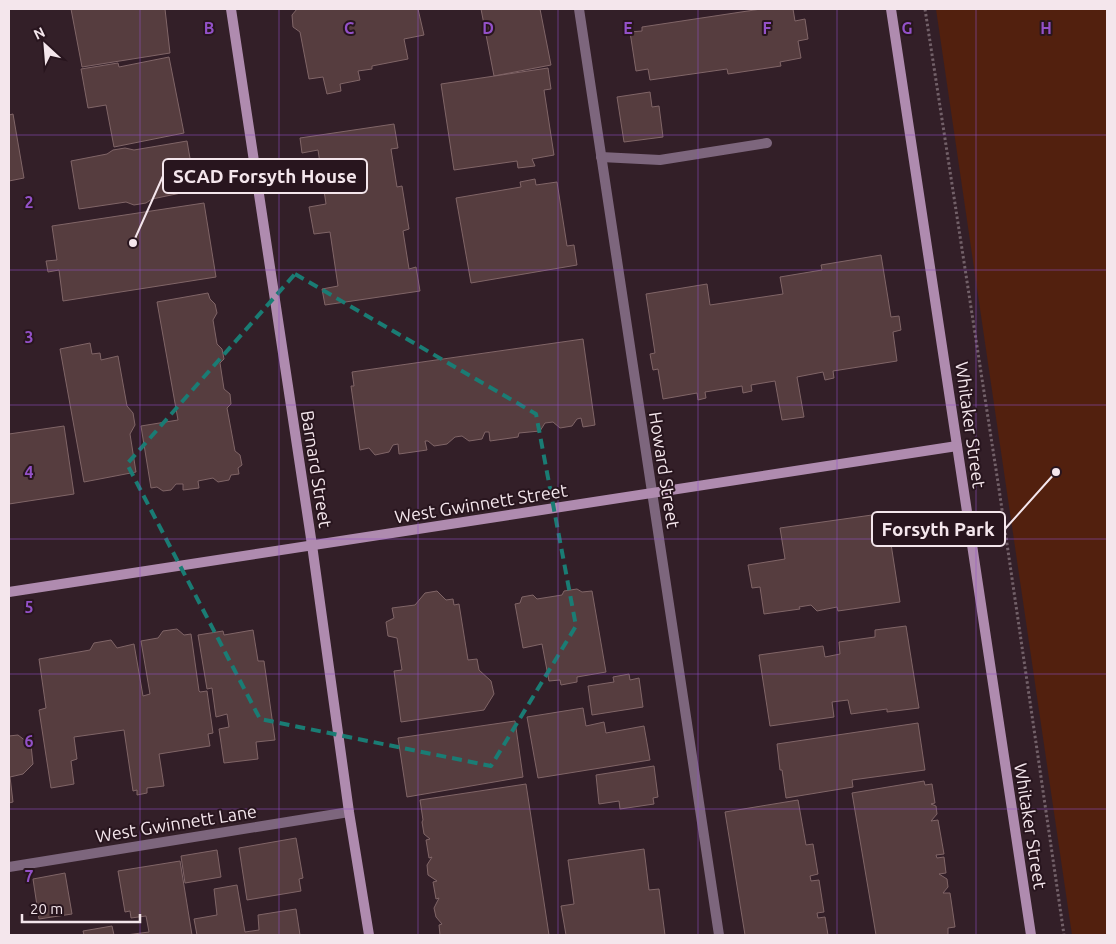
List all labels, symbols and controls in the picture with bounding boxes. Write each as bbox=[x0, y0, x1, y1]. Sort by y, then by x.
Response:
text: B bbox=[204, 19, 214, 37]
text: C bbox=[344, 19, 354, 37]
text: D bbox=[482, 19, 494, 37]
text: E bbox=[623, 19, 633, 37]
text: F bbox=[763, 19, 772, 37]
text: G bbox=[901, 19, 913, 37]
text: H bbox=[1040, 19, 1052, 37]
north arrow bbox=[20, 20, 70, 70]
text: N bbox=[31, 24, 48, 43]
callout: SCAD Forsyth House bbox=[163, 159, 367, 193]
text: SCAD Forsyth House bbox=[173, 165, 357, 187]
text: 2 bbox=[24, 193, 34, 211]
text: 3 bbox=[24, 328, 34, 346]
street label: Whitaker Street bbox=[952, 360, 990, 490]
street label: Barnard Street bbox=[298, 409, 336, 529]
street label: Howard Street bbox=[646, 410, 684, 530]
text: 4 bbox=[24, 463, 34, 481]
street label: West Gwinnett Street bbox=[393, 479, 569, 527]
callout: Forsyth Park bbox=[872, 512, 1005, 546]
text: Forsyth Park bbox=[881, 518, 995, 540]
text: 5 bbox=[24, 598, 34, 616]
text: 6 bbox=[24, 732, 34, 750]
street label: Whitaker Street bbox=[1011, 761, 1051, 891]
street label: West Gwinnett Lane bbox=[94, 800, 258, 846]
text: 7 bbox=[24, 867, 34, 885]
scale bar bbox=[22, 892, 140, 924]
text: 20 m bbox=[30, 900, 63, 917]

